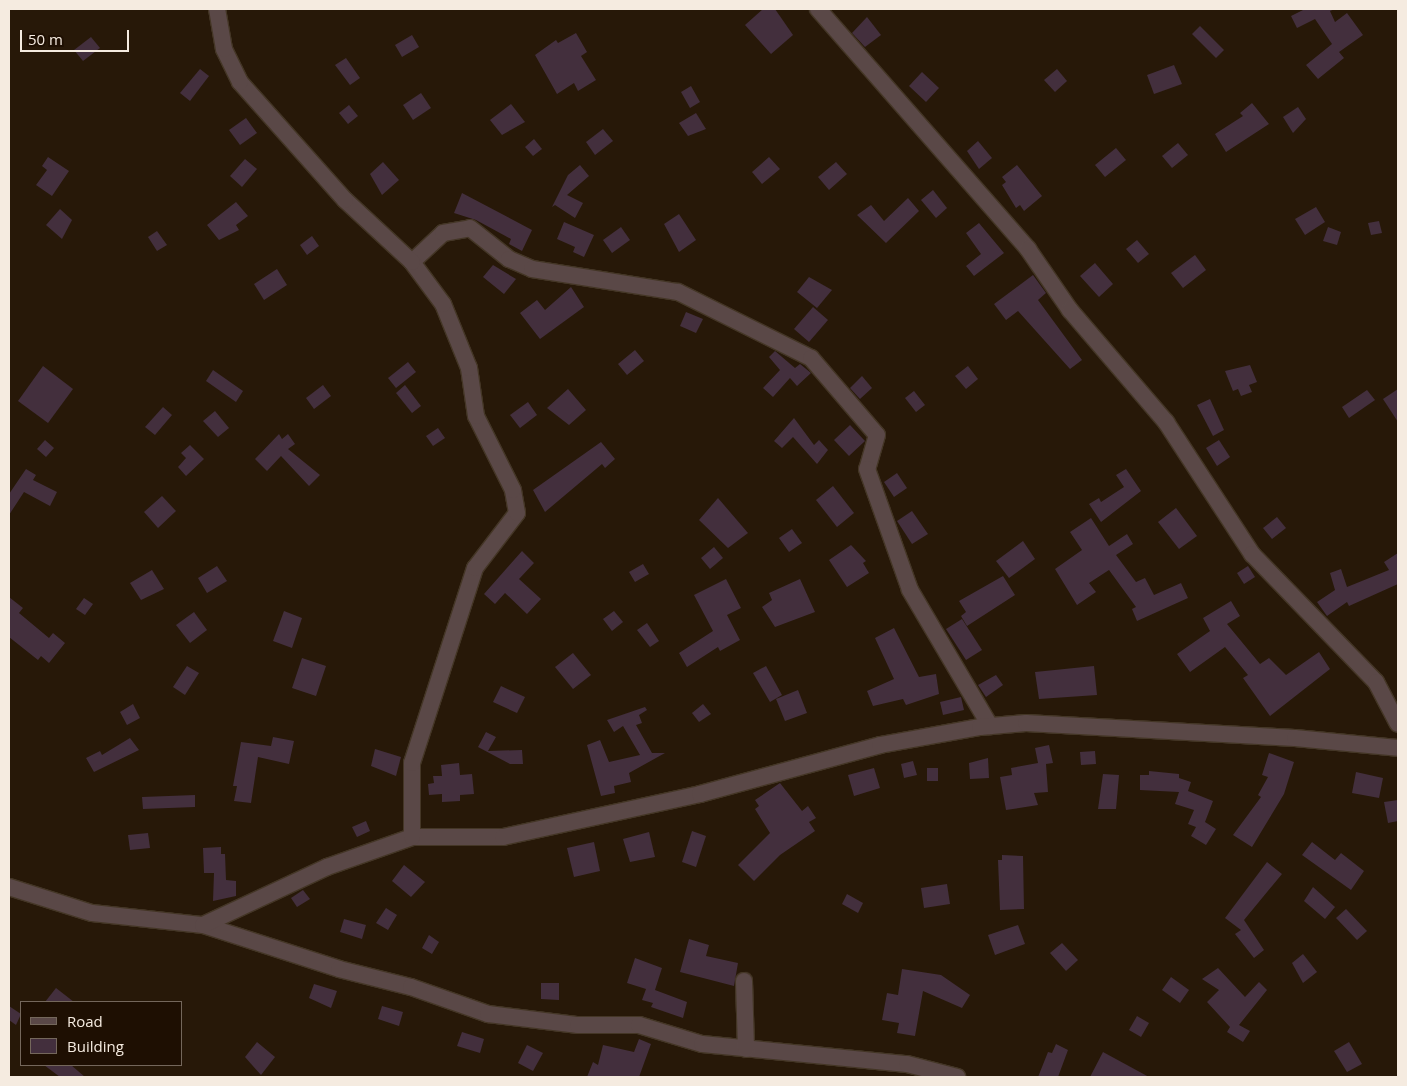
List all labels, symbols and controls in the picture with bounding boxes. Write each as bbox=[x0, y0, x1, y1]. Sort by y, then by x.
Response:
scale bar bbox=[22, 20, 131, 52]
text: 50 m bbox=[28, 29, 63, 49]
legend bbox=[20, 1001, 182, 1066]
text: Road bbox=[67, 1011, 103, 1031]
text: Building bbox=[67, 1036, 124, 1056]

